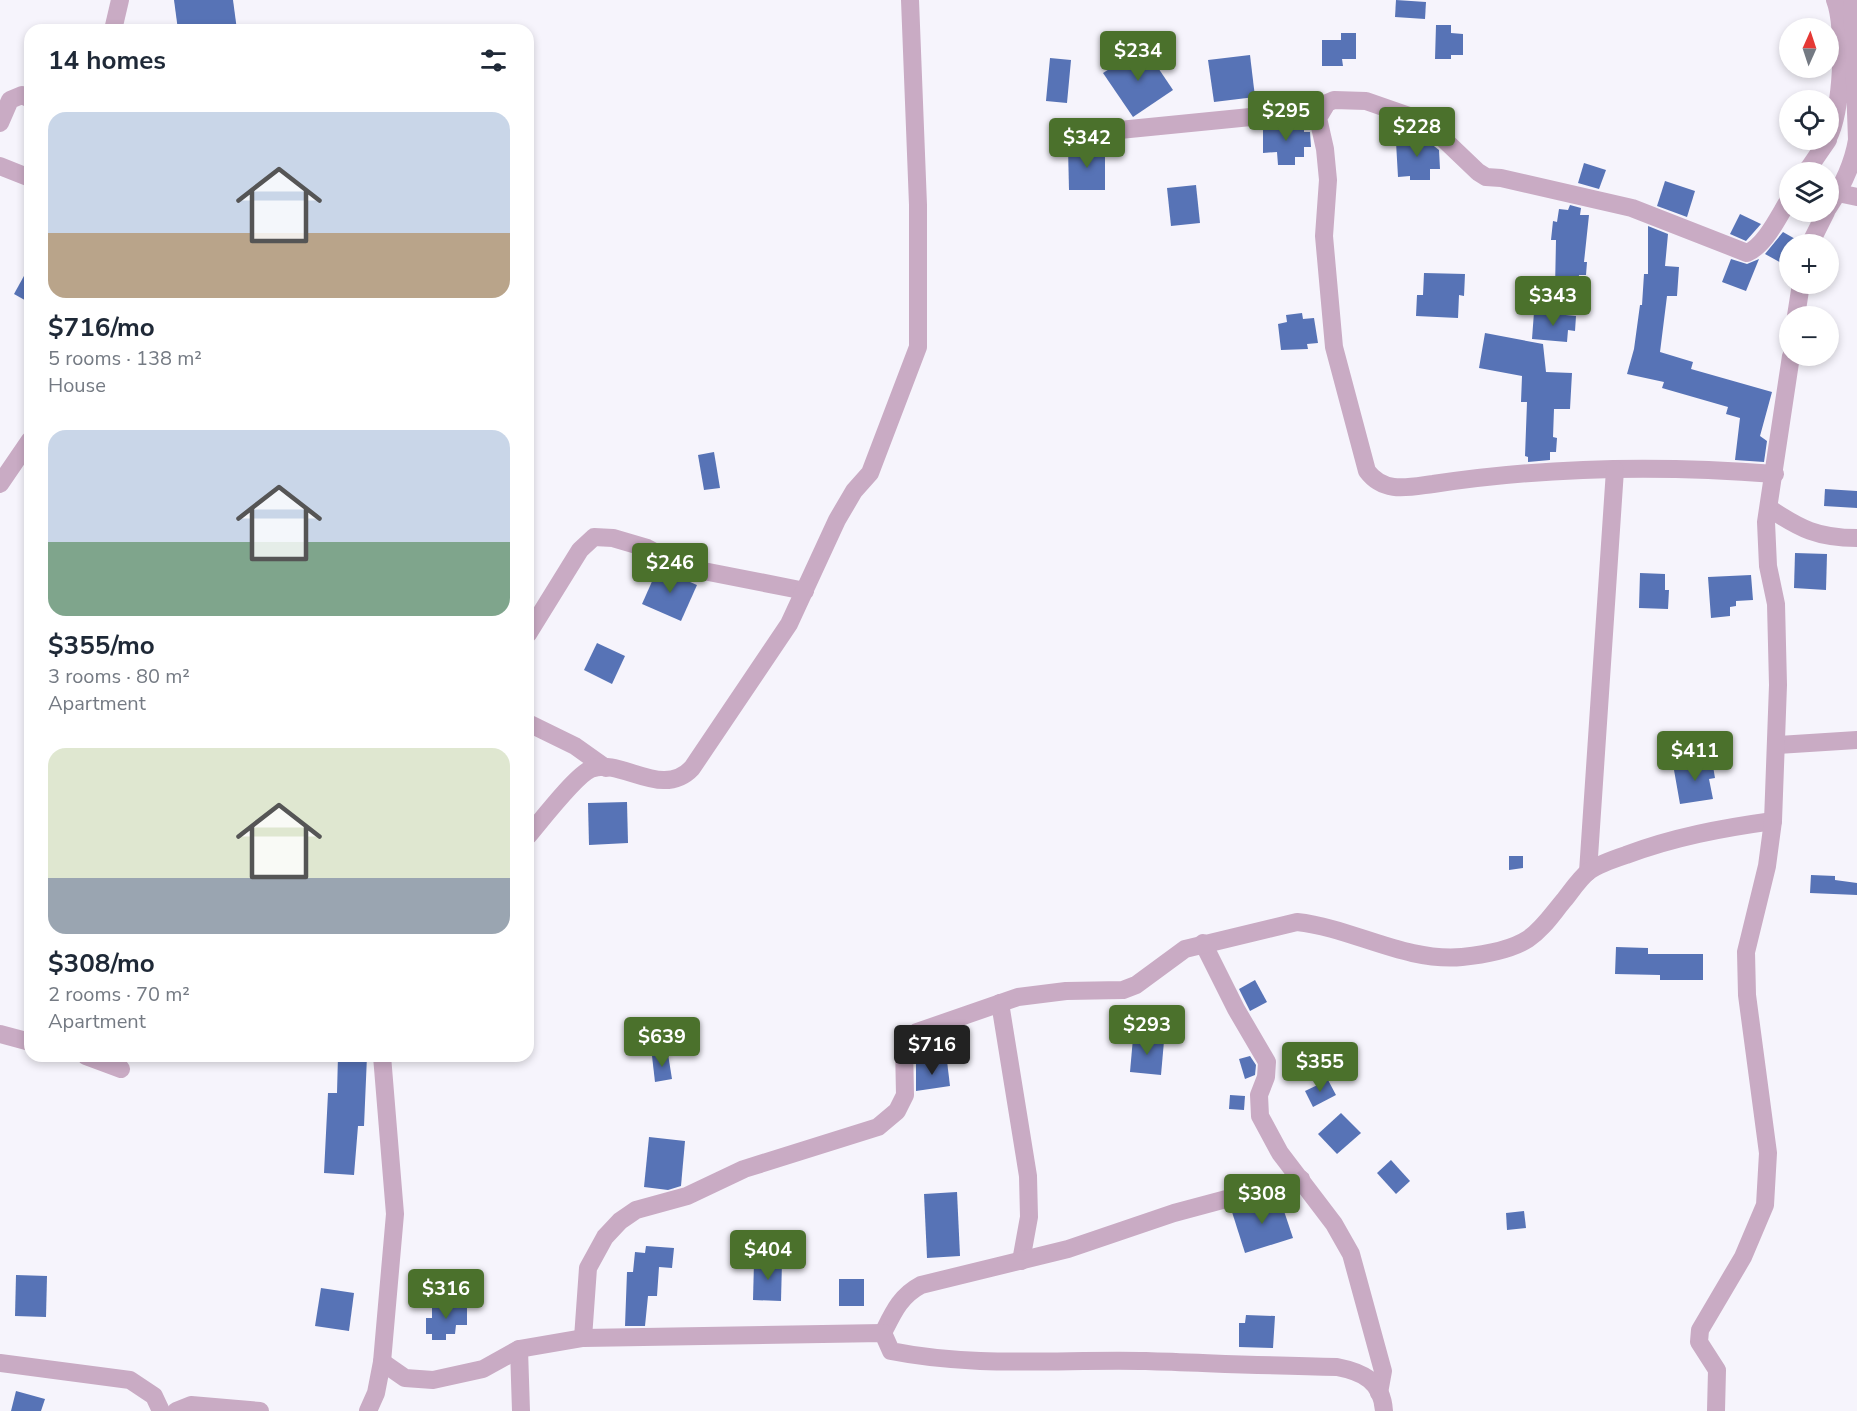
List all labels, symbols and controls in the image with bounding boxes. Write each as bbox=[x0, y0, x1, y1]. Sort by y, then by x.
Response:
north arrow bbox=[1779, 18, 1839, 78]
map controls bbox=[1779, 18, 1839, 366]
pin: $234 bbox=[1102, 31, 1174, 82]
text: $234 bbox=[1114, 37, 1162, 64]
text: 14 homes bbox=[48, 43, 166, 78]
icon: filters bbox=[477, 44, 510, 77]
button: locate bbox=[1779, 90, 1839, 150]
pin: $295 bbox=[1250, 91, 1322, 142]
text: $295 bbox=[1262, 97, 1310, 124]
pin: $228 bbox=[1381, 107, 1453, 158]
text: $228 bbox=[1393, 113, 1441, 140]
pin: $342 bbox=[1051, 118, 1123, 169]
text: $342 bbox=[1063, 124, 1111, 151]
icon: home bbox=[225, 151, 333, 259]
button: layers bbox=[1779, 162, 1839, 222]
button: + bbox=[1779, 234, 1839, 294]
pin: $343 bbox=[1517, 276, 1589, 327]
text: $343 bbox=[1529, 282, 1577, 309]
button: − bbox=[1779, 306, 1839, 366]
text: $716/mo bbox=[48, 310, 155, 345]
text: 5 rooms · 138 m² bbox=[48, 345, 202, 372]
text: House bbox=[48, 372, 106, 399]
icon: home bbox=[225, 469, 333, 577]
pin: $246 bbox=[634, 543, 706, 594]
text: $246 bbox=[646, 549, 694, 576]
text: $355/mo bbox=[48, 628, 155, 663]
text: 3 rooms · 80 m² bbox=[48, 663, 190, 690]
text: Apartment bbox=[48, 690, 146, 717]
pin: $411 bbox=[1659, 731, 1731, 782]
text: $411 bbox=[1671, 737, 1719, 764]
icon: home bbox=[225, 787, 333, 895]
text: $308/mo bbox=[48, 946, 155, 981]
text: 2 rooms · 70 m² bbox=[48, 981, 190, 1008]
pin: $293 bbox=[1111, 1005, 1183, 1056]
text: Apartment bbox=[48, 1008, 146, 1035]
text: $293 bbox=[1123, 1011, 1171, 1038]
pin: $639 bbox=[626, 1017, 698, 1068]
text: $639 bbox=[638, 1023, 686, 1050]
pin: $716 bbox=[896, 1025, 968, 1076]
text: $716 bbox=[908, 1031, 956, 1058]
pin: $355 bbox=[1284, 1042, 1356, 1093]
text: $355 bbox=[1296, 1048, 1344, 1075]
pin: $308 bbox=[1226, 1174, 1298, 1225]
text: $308 bbox=[1238, 1180, 1286, 1207]
pin: $404 bbox=[732, 1230, 804, 1281]
text: $404 bbox=[744, 1236, 792, 1263]
pin: $316 bbox=[410, 1269, 482, 1320]
text: $316 bbox=[422, 1275, 470, 1302]

